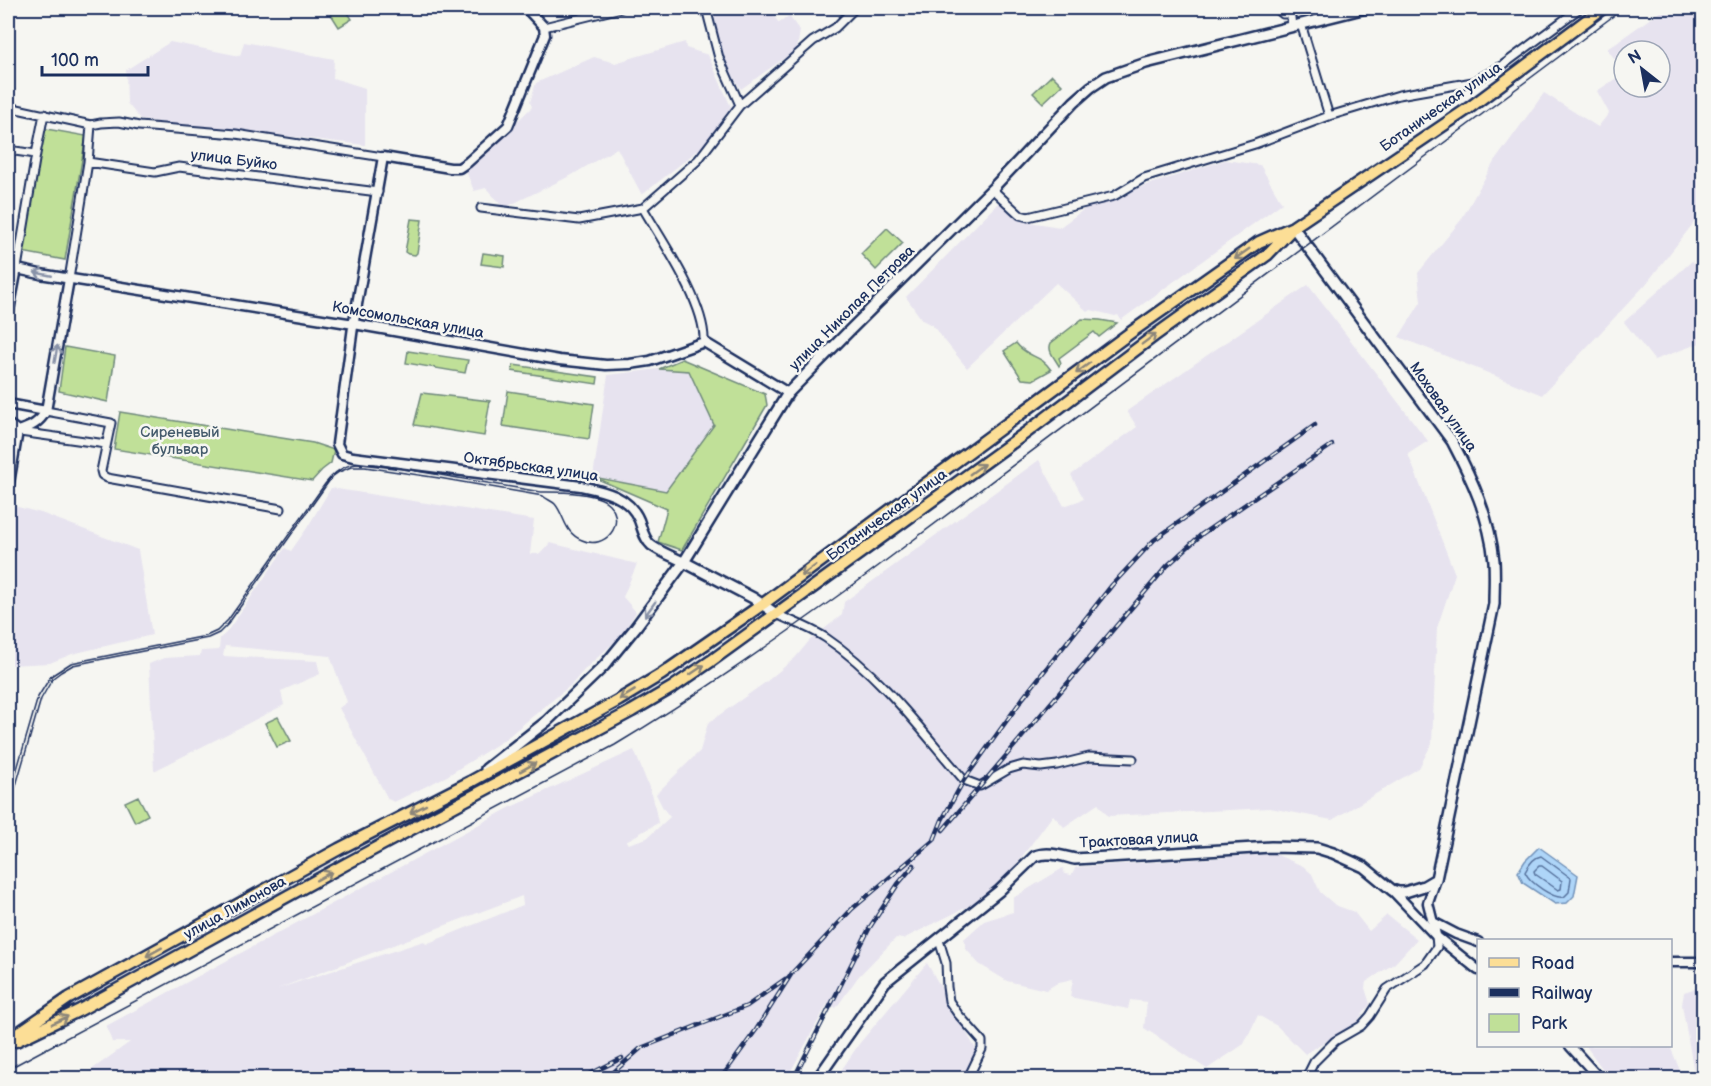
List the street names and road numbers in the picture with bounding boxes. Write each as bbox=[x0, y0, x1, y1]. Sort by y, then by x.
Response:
street label: Ботаническая улица bbox=[1376, 58, 1506, 156]
street label: улица Буйко bbox=[190, 145, 278, 175]
street label: улица Николая Петрова bbox=[785, 241, 919, 375]
street label: Комсомольская улица bbox=[331, 297, 486, 343]
street label: Моховая улица bbox=[1405, 358, 1481, 456]
street label: Октябрьская улица bbox=[462, 448, 600, 486]
street label: Ботаническая улица bbox=[823, 465, 951, 565]
street label: Трактовая улица bbox=[1079, 827, 1199, 853]
street label: улица Лимонова bbox=[180, 872, 290, 944]

